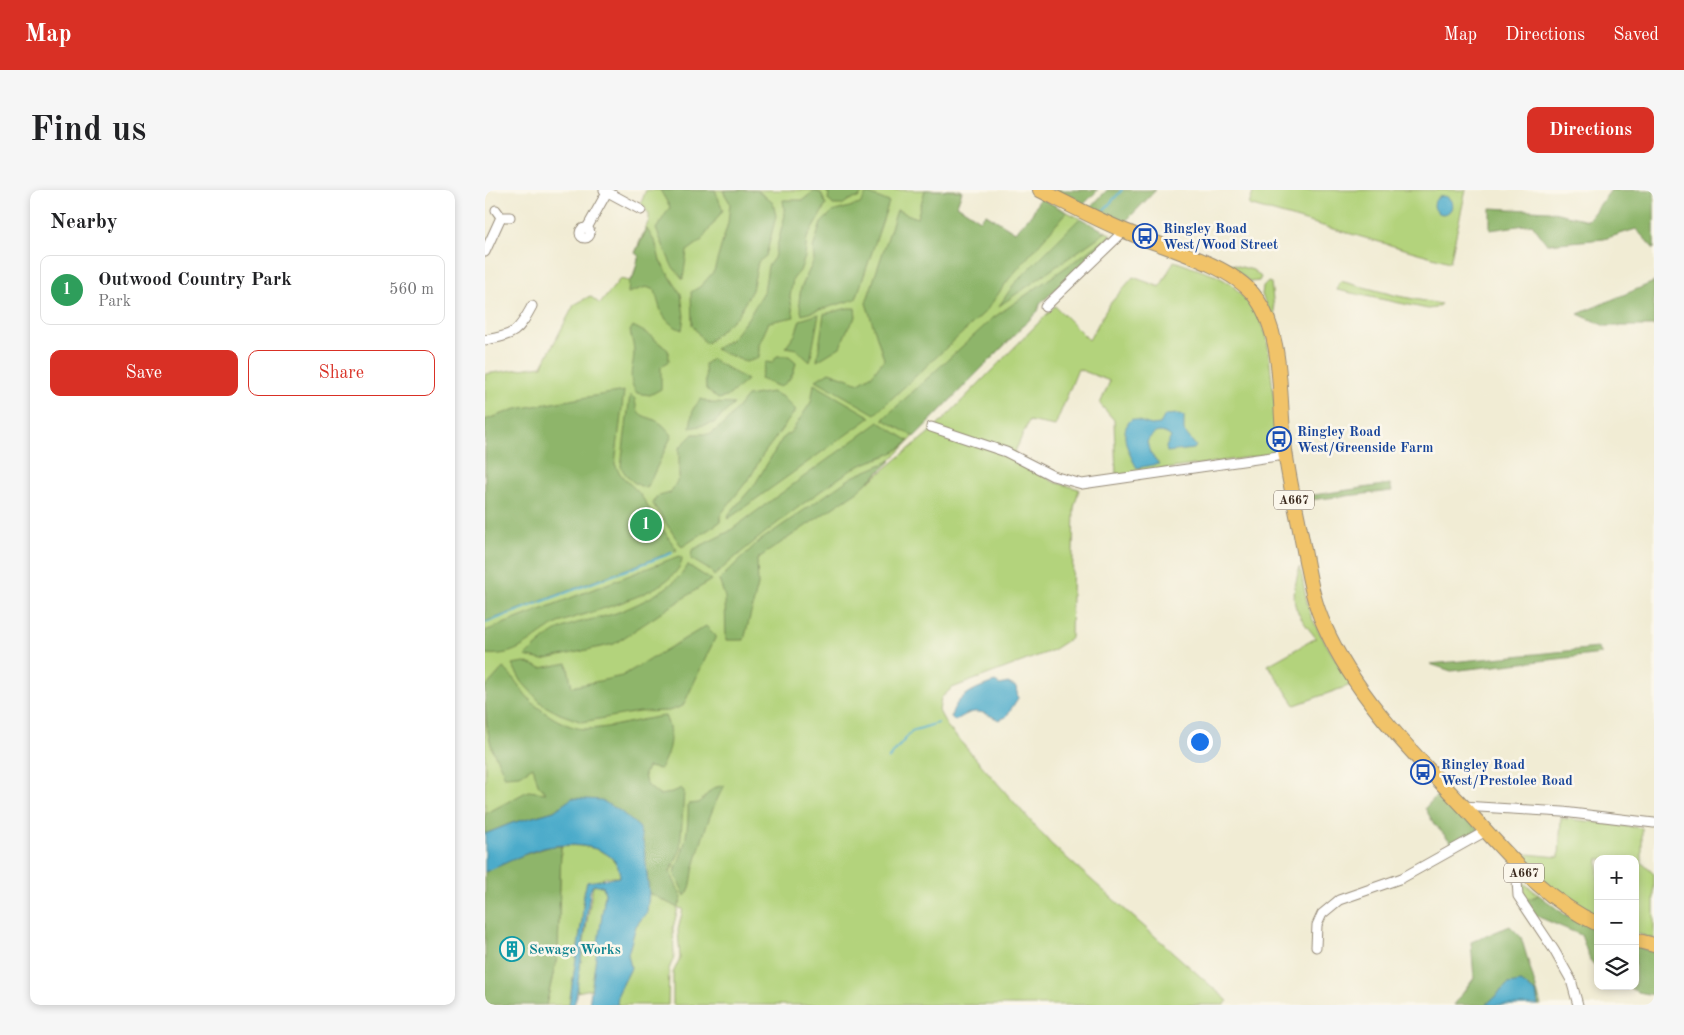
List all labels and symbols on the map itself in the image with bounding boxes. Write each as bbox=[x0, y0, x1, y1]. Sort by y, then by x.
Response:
place label: Ringley Road West/Wood Street bbox=[1163, 222, 1278, 253]
bus stop icon: Ringley Road West/Wood Street bbox=[1132, 223, 1158, 249]
place label: Ringley Road West/Greenside Farm bbox=[1297, 425, 1433, 456]
bus stop icon: Ringley Road West/Greenside Farm bbox=[1266, 426, 1292, 452]
road number: A667 bbox=[1274, 490, 1314, 510]
pin: 1 bbox=[630, 506, 662, 544]
your location bbox=[1187, 729, 1213, 755]
place label: Ringley Road West/Prestolee Road bbox=[1441, 758, 1573, 789]
bus stop icon: Ringley Road West/Prestolee Road bbox=[1410, 759, 1436, 785]
road number: A667 bbox=[1504, 864, 1544, 882]
building icon: Sewage Works bbox=[499, 936, 525, 962]
place label: Sewage Works bbox=[529, 943, 621, 957]

